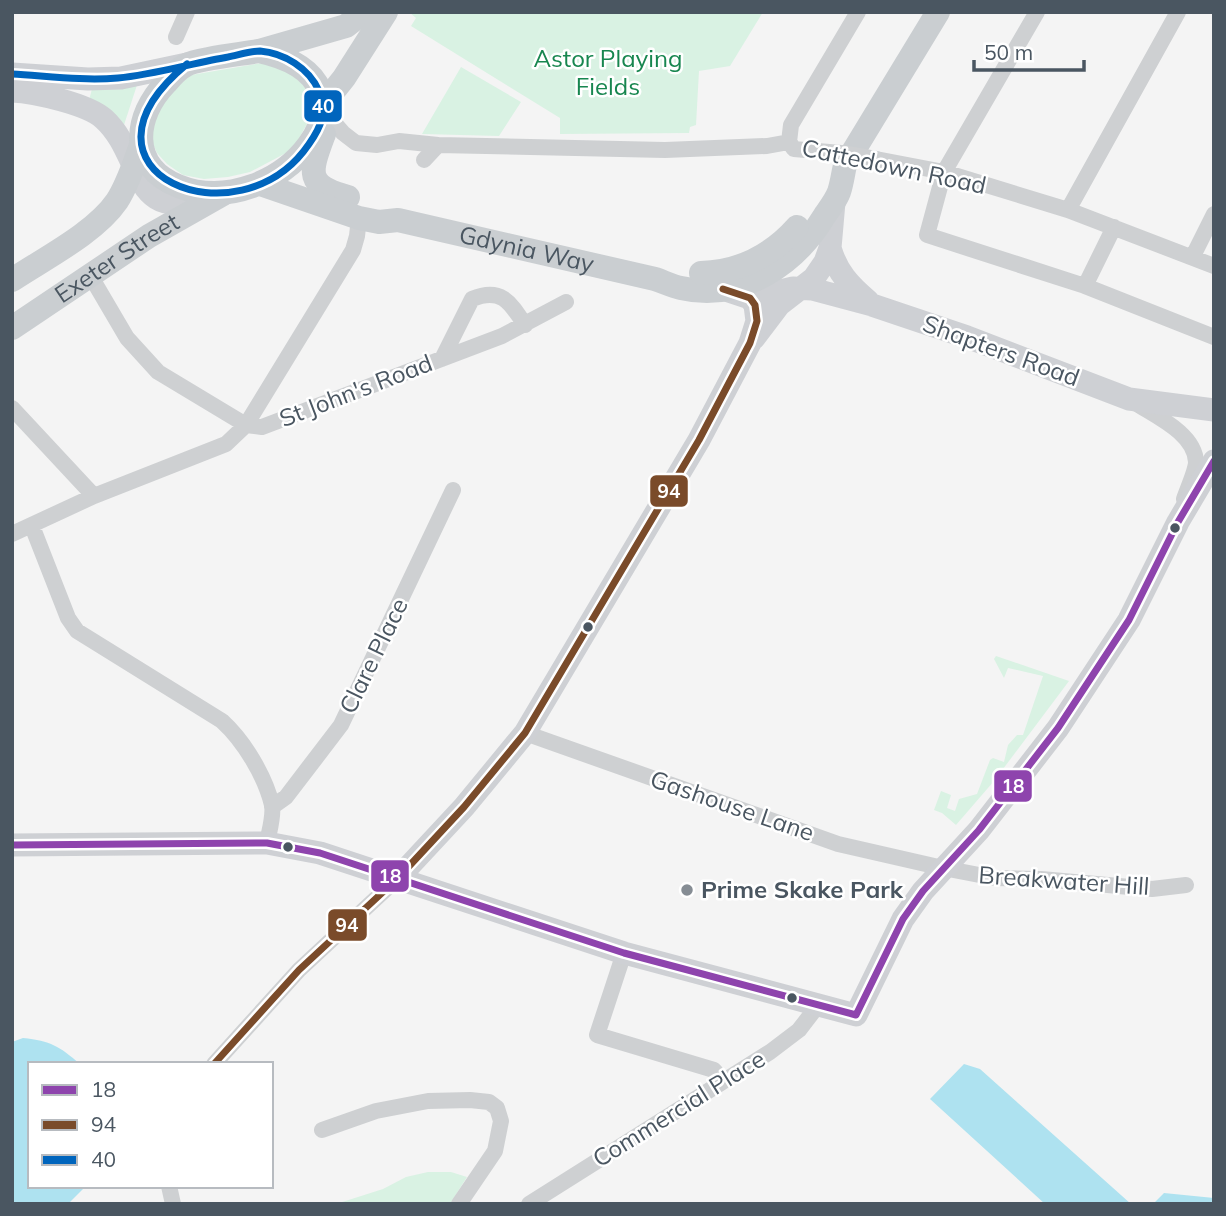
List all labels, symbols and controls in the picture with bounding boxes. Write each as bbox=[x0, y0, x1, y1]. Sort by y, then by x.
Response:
scale bar bbox=[974, 28, 1084, 72]
text: 50 m bbox=[984, 39, 1033, 65]
park label: Astor Playing Fields bbox=[534, 43, 682, 101]
line badge: 40 bbox=[303, 89, 343, 123]
text: 40 bbox=[312, 94, 334, 118]
street label: Cattedown Road bbox=[799, 132, 989, 200]
street label: Exeter Street bbox=[49, 206, 184, 309]
street label: Gdynia Way bbox=[456, 219, 597, 279]
street label: Shapters Road bbox=[919, 308, 1084, 392]
street label: St John's Road bbox=[275, 347, 436, 433]
line badge: 94 bbox=[649, 474, 689, 508]
text: 94 bbox=[658, 479, 681, 503]
unlabelled marker bbox=[1168, 521, 1182, 535]
street label: Clare Place bbox=[332, 593, 414, 718]
unlabelled marker bbox=[581, 620, 595, 634]
street label: Gashouse Lane bbox=[646, 763, 818, 847]
line badge: 18 bbox=[993, 769, 1033, 803]
text: 18 bbox=[1002, 774, 1024, 798]
unlabelled marker bbox=[281, 840, 295, 854]
line badge: 18 bbox=[370, 859, 410, 893]
street label: Breakwater Hill bbox=[978, 859, 1150, 901]
text: 18 bbox=[379, 864, 401, 888]
place label: Prime Skake Park bbox=[701, 874, 904, 904]
marker: Prime Skake Park bbox=[679, 882, 695, 898]
line badge: 94 bbox=[327, 908, 368, 942]
text: 94 bbox=[336, 913, 359, 937]
unlabelled marker bbox=[785, 991, 799, 1005]
street label: Commercial Place bbox=[587, 1043, 770, 1173]
legend bbox=[28, 1062, 273, 1188]
text: 18 bbox=[91, 1076, 116, 1102]
text: 94 bbox=[91, 1111, 117, 1137]
text: 40 bbox=[91, 1146, 116, 1172]

